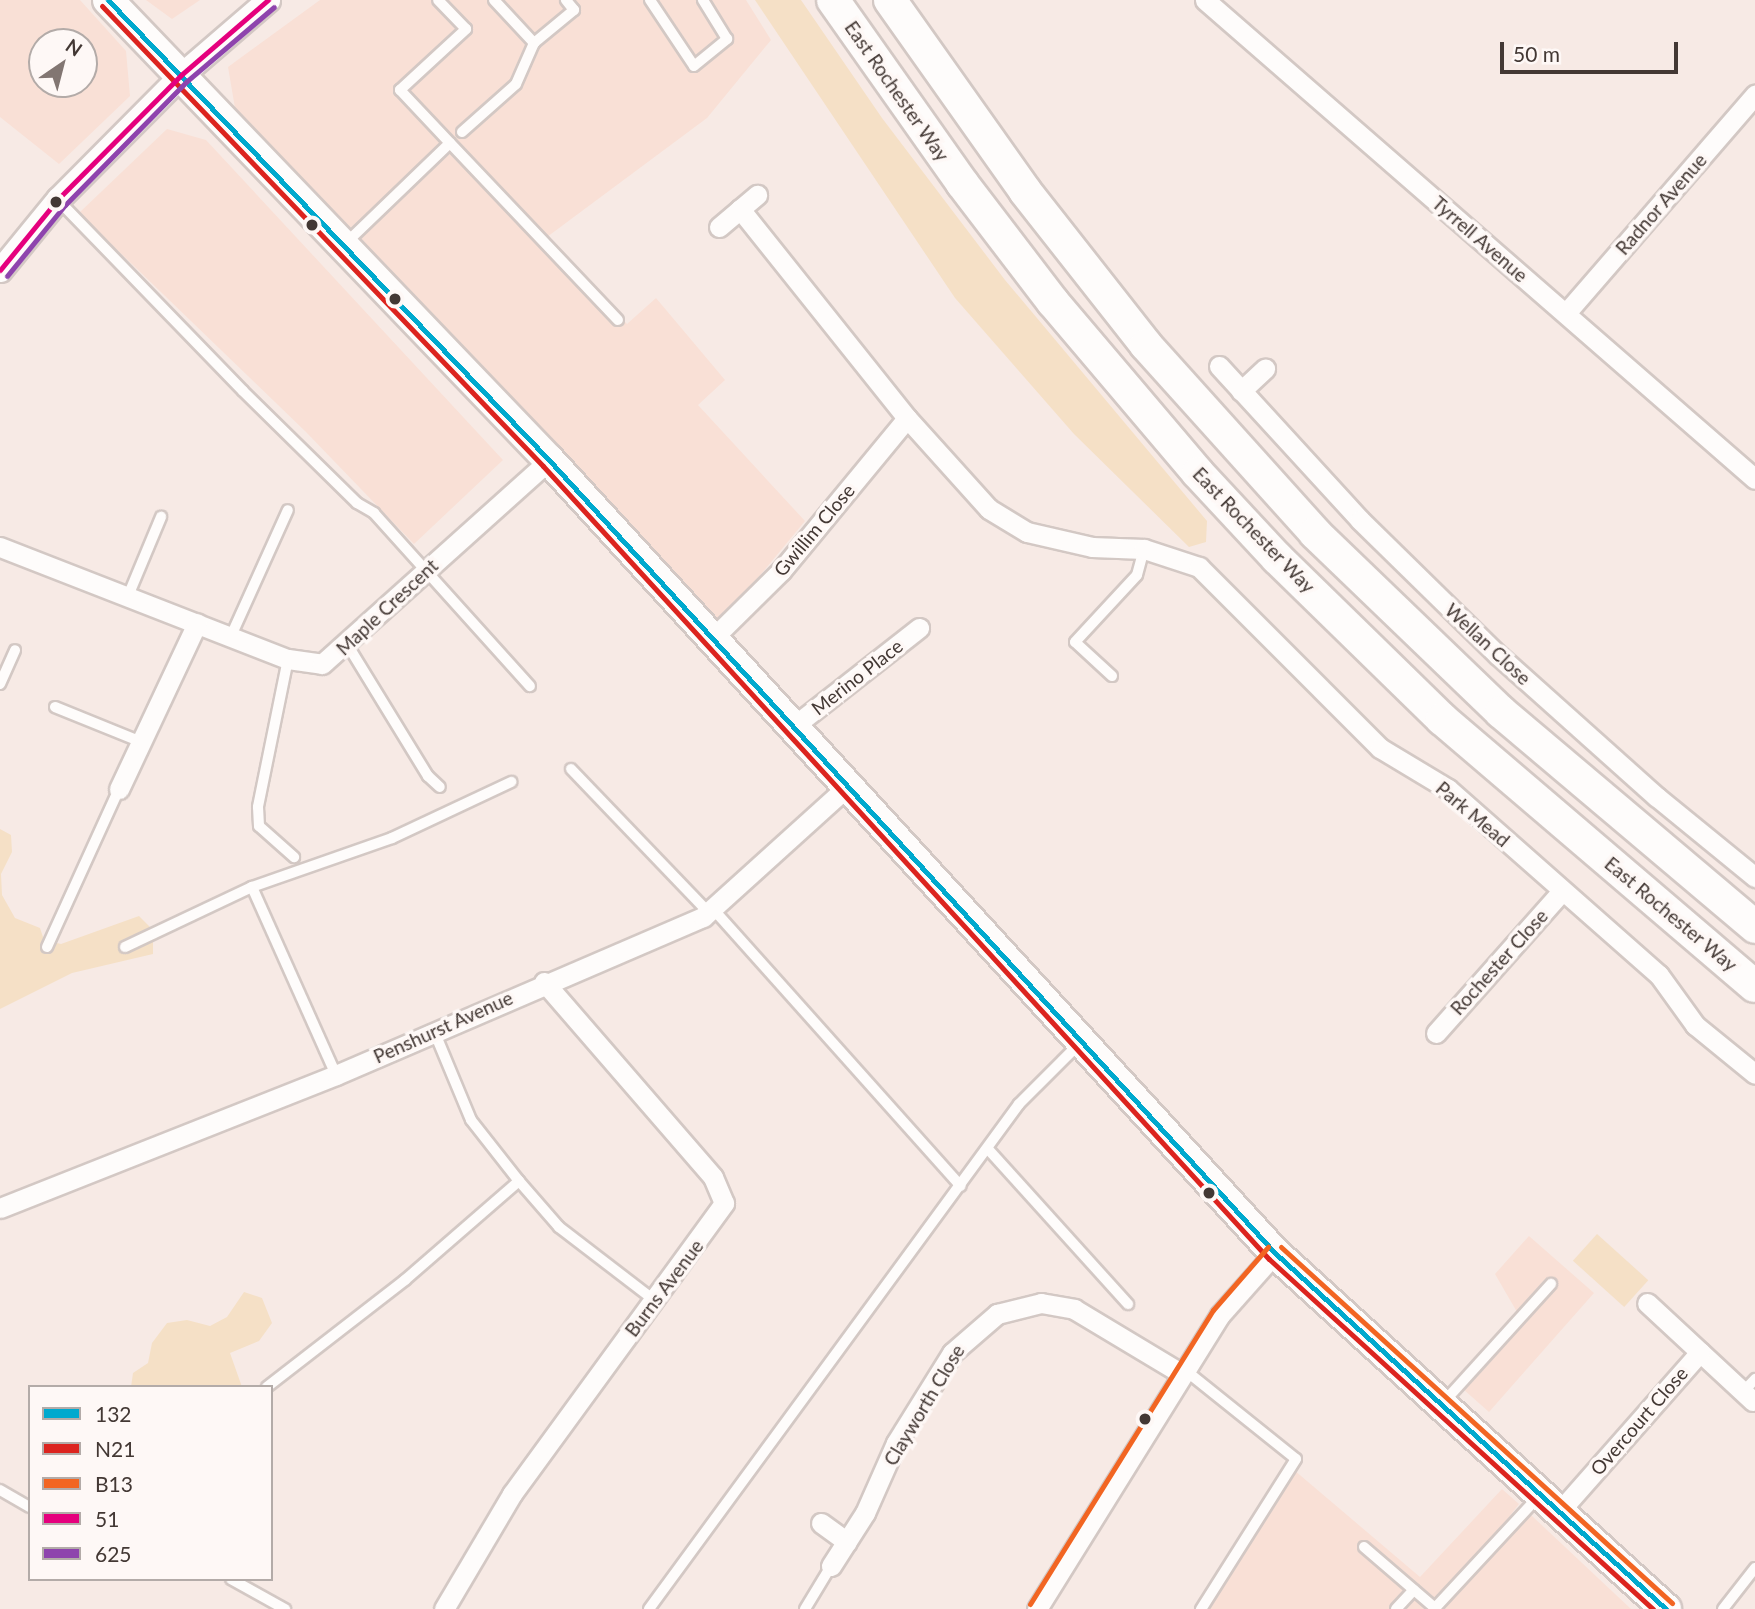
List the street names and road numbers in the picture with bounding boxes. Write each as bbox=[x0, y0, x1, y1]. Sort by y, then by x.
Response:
street label: East Rochester Way bbox=[840, 16, 954, 166]
street label: Radnor Avenue bbox=[1610, 148, 1712, 260]
street label: Tyrrell Avenue bbox=[1427, 191, 1533, 287]
street label: East Rochester Way bbox=[1188, 462, 1320, 598]
street label: Gwillim Close bbox=[769, 479, 859, 581]
street label: Maple Crescent bbox=[332, 554, 442, 660]
street label: Wellan Close bbox=[1440, 599, 1536, 689]
street label: Merino Place bbox=[807, 634, 907, 720]
street label: Park Mead bbox=[1431, 777, 1515, 851]
street label: East Rochester Way bbox=[1600, 852, 1742, 976]
street label: Rochester Close bbox=[1445, 904, 1553, 1020]
street label: Penshurst Avenue bbox=[370, 986, 516, 1068]
street label: Burns Avenue bbox=[620, 1235, 708, 1341]
street label: Clayworth Close bbox=[879, 1340, 969, 1470]
street label: Overcourt Close bbox=[1586, 1362, 1692, 1480]

